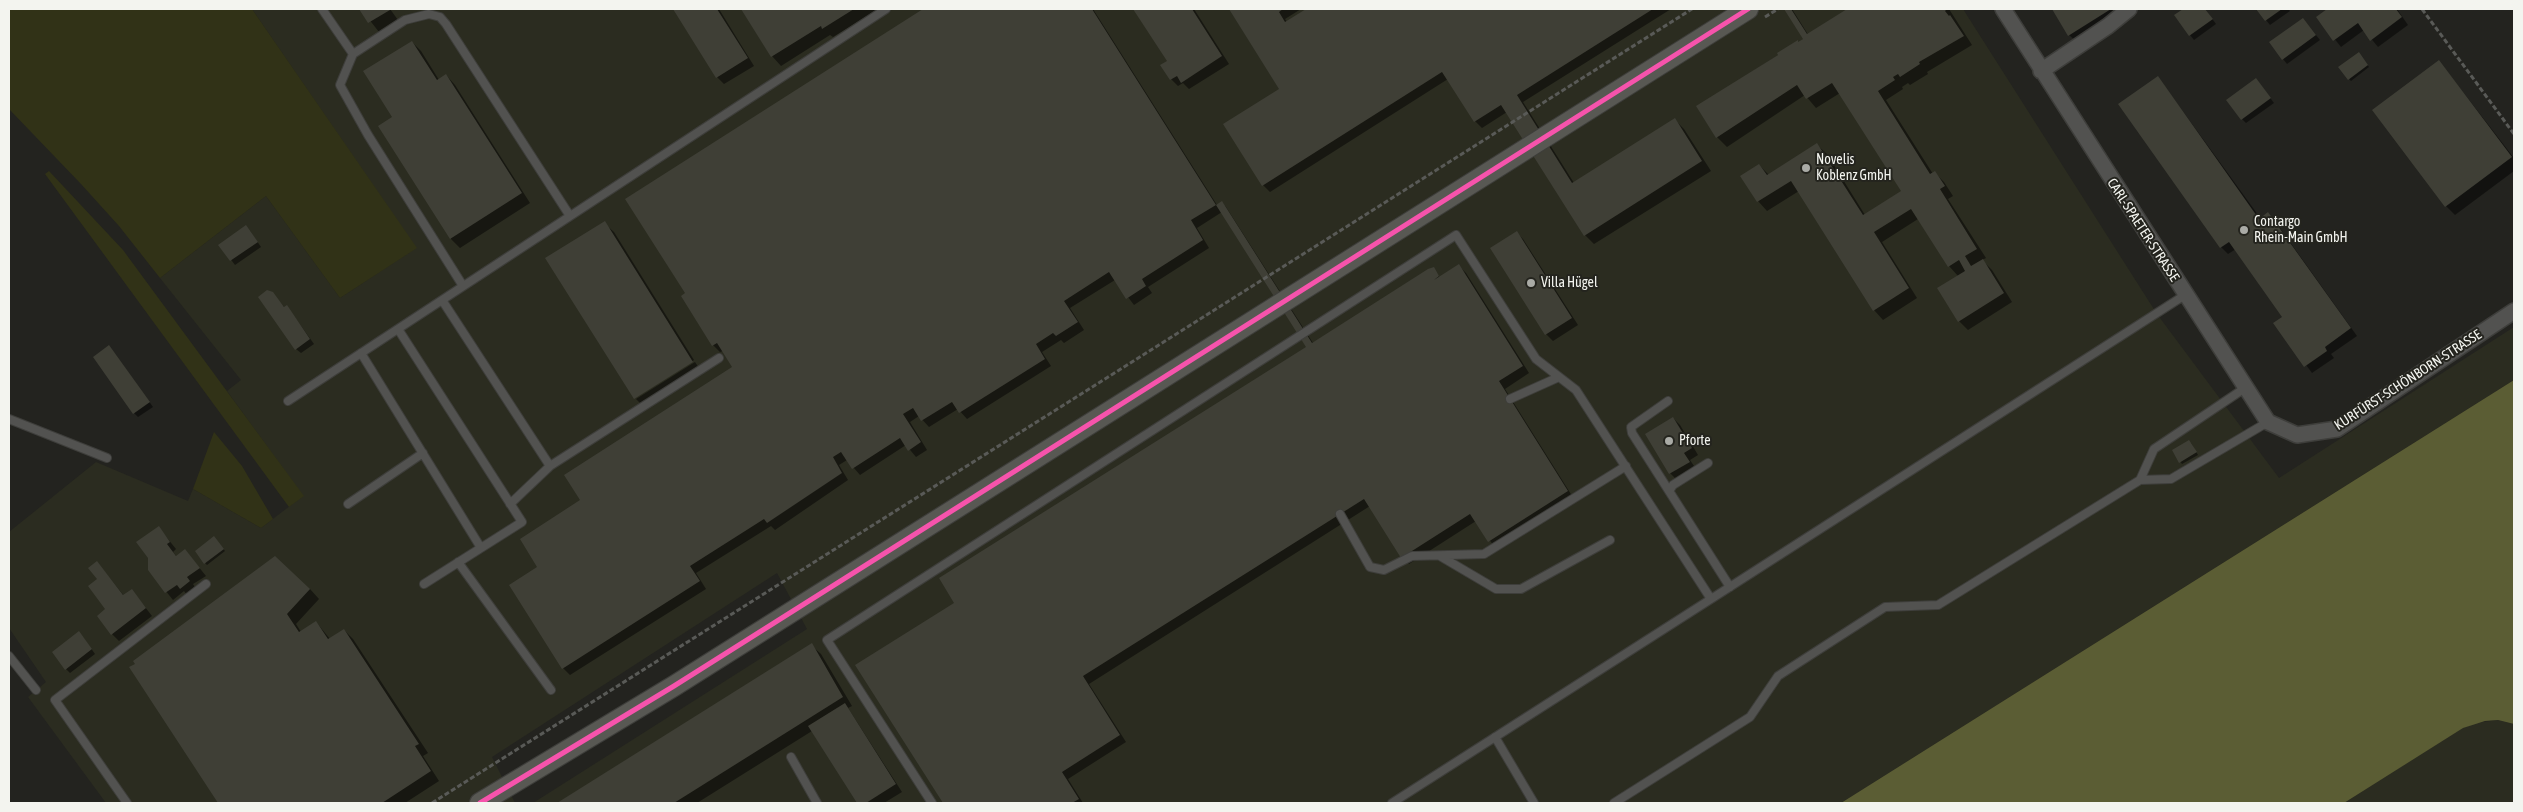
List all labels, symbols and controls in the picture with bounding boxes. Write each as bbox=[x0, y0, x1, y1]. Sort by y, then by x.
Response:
place label: Novelis Koblenz GmbH bbox=[1816, 152, 1892, 184]
marker: Novelis Koblenz GmbH bbox=[1800, 162, 1812, 174]
street label: CARL-SPAETER-STRASSE bbox=[2103, 175, 2183, 285]
place label: Contargo Rhein-Main GmbH bbox=[2254, 214, 2348, 246]
marker: Contargo Rhein-Main GmbH bbox=[2238, 224, 2250, 236]
place label: Villa Hügel bbox=[1541, 275, 1598, 291]
marker: Villa Hügel bbox=[1525, 277, 1537, 289]
street label: KURFÜRST-SCHÖNBORN-STRASSE bbox=[2331, 326, 2485, 434]
place label: Pforte bbox=[1679, 433, 1711, 449]
marker: Pforte bbox=[1663, 435, 1675, 447]

